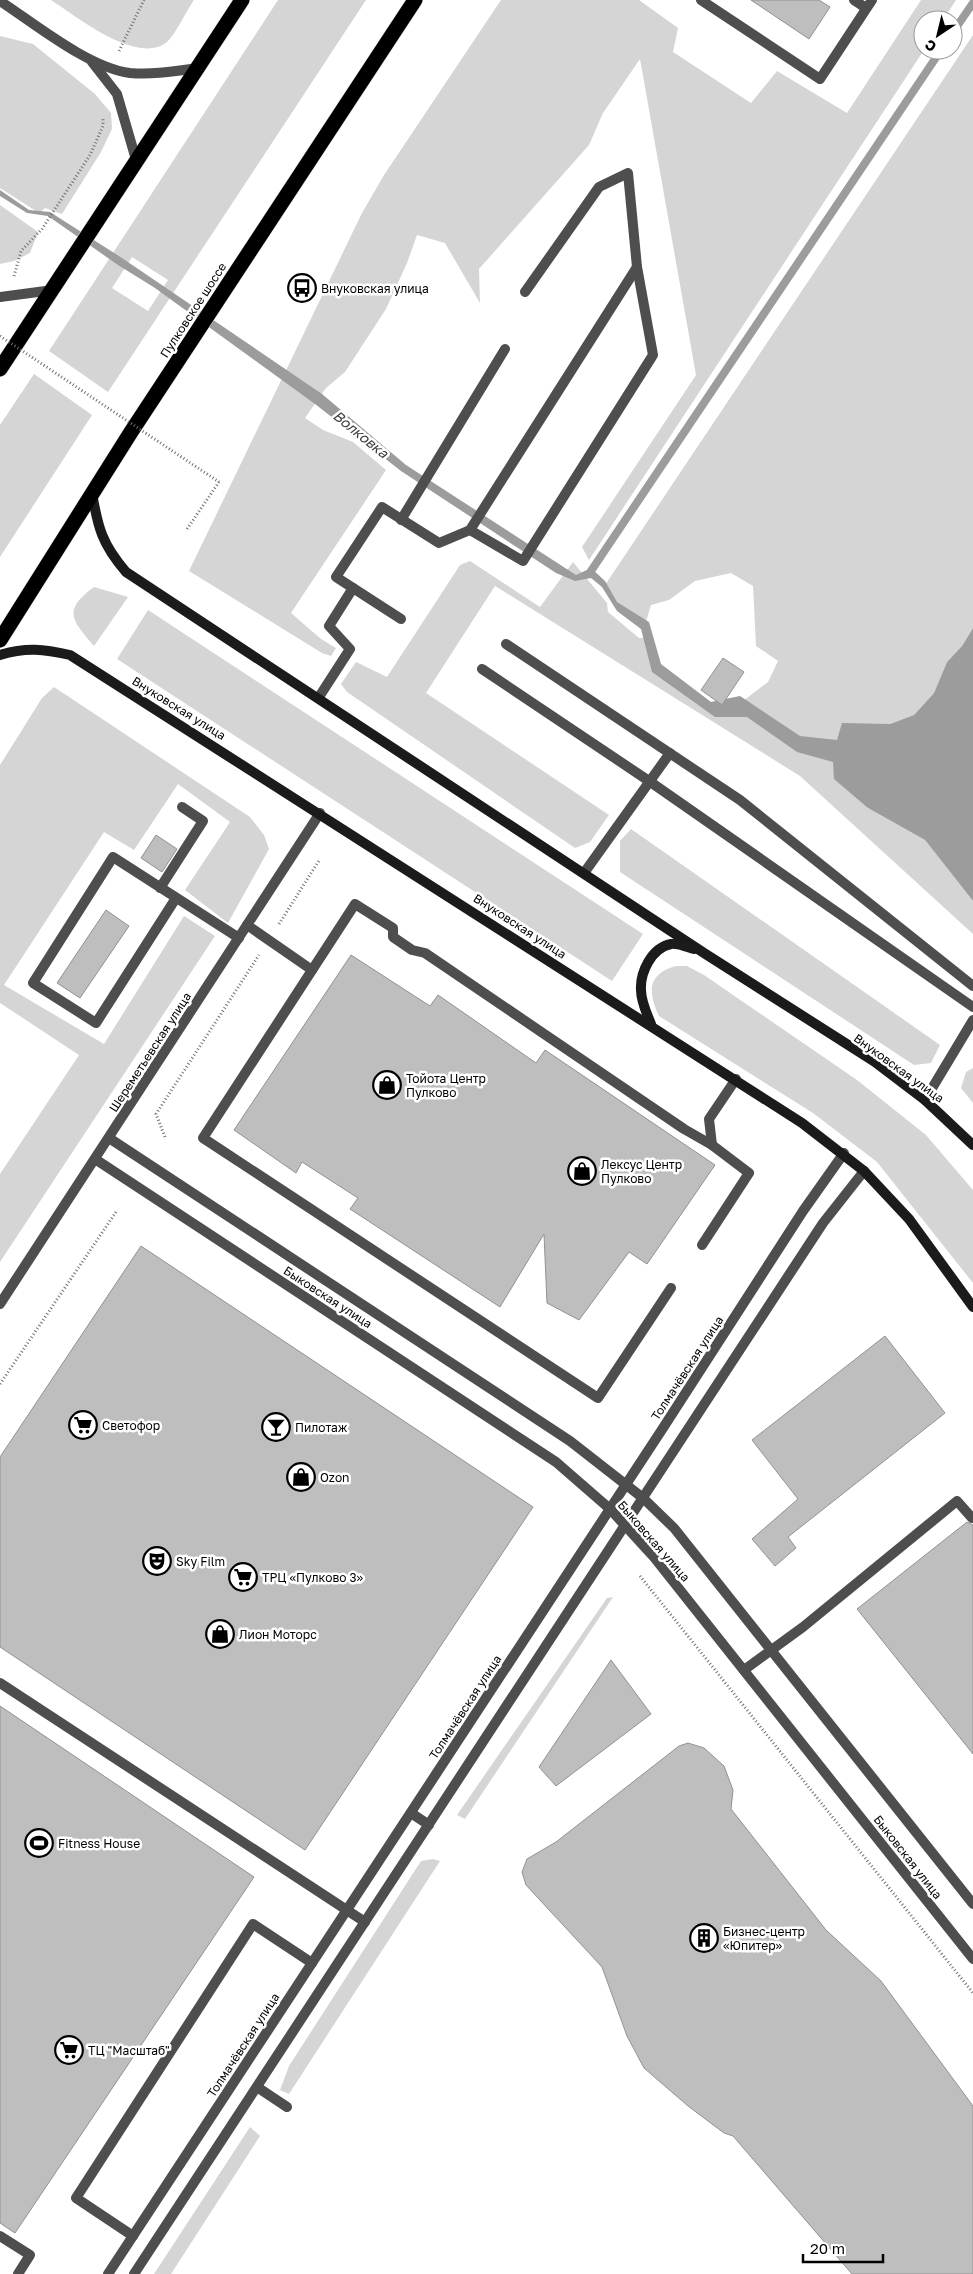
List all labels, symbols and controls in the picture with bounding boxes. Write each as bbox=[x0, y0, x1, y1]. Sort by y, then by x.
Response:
north arrow bbox=[913, 10, 963, 60]
text: С bbox=[921, 36, 939, 56]
street label: Пулковское шоссе bbox=[157, 260, 229, 360]
bus stop icon: Внуковская улица bbox=[287, 273, 317, 303]
place label: Внуковская улица bbox=[321, 281, 429, 296]
water label: Волковка bbox=[330, 407, 393, 462]
street label: Внуковская улица bbox=[129, 673, 229, 743]
street label: Внуковская улица bbox=[471, 890, 569, 962]
street label: Шереметьевская улица bbox=[106, 989, 194, 1115]
street label: Внуковская улица bbox=[851, 1030, 947, 1106]
shop icon: Тойота Центр Пулково bbox=[372, 1070, 402, 1100]
place label: Тойота Центр Пулково bbox=[406, 1071, 486, 1100]
shop icon: Лексус Центр Пулково bbox=[567, 1156, 597, 1186]
place label: Лексус Центр Пулково bbox=[601, 1157, 682, 1186]
street label: Быковская улица bbox=[281, 1263, 375, 1331]
street label: Толмачёвская улица bbox=[648, 1313, 726, 1423]
supermarket icon: Светофор bbox=[68, 1410, 98, 1440]
bar icon: Пилотаж bbox=[261, 1412, 291, 1442]
place label: Светофор bbox=[102, 1418, 160, 1433]
place label: Пилотаж bbox=[295, 1420, 348, 1435]
shop icon: Ozon bbox=[286, 1462, 316, 1492]
place label: Ozon bbox=[320, 1470, 349, 1485]
street label: Быковская улица bbox=[615, 1497, 693, 1585]
theatre icon: Sky Film bbox=[142, 1546, 172, 1576]
place label: Sky Film bbox=[176, 1554, 225, 1569]
supermarket icon: ТРЦ «Пулково 3» bbox=[228, 1562, 258, 1592]
place label: ТРЦ «Пулково 3» bbox=[262, 1570, 363, 1585]
shop icon: Лион Моторс bbox=[205, 1619, 235, 1649]
place label: Лион Моторс bbox=[239, 1627, 317, 1642]
street label: Толмачёвская улица bbox=[426, 1652, 504, 1762]
street label: Быковская улица bbox=[871, 1812, 945, 1902]
sports icon: Fitness House bbox=[24, 1828, 54, 1858]
place label: Fitness House bbox=[58, 1836, 140, 1851]
building icon: Бизнес-центр «Юпитер» bbox=[689, 1923, 719, 1953]
place label: Бизнес-центр «Юпитер» bbox=[723, 1924, 805, 1953]
street label: Толмачёвская улица bbox=[204, 1990, 282, 2100]
supermarket icon: ТЦ "Масштаб" bbox=[54, 2035, 84, 2065]
place label: ТЦ "Масштаб" bbox=[88, 2043, 170, 2058]
scale bar bbox=[803, 2232, 883, 2264]
text: 20 m bbox=[810, 2239, 845, 2257]

